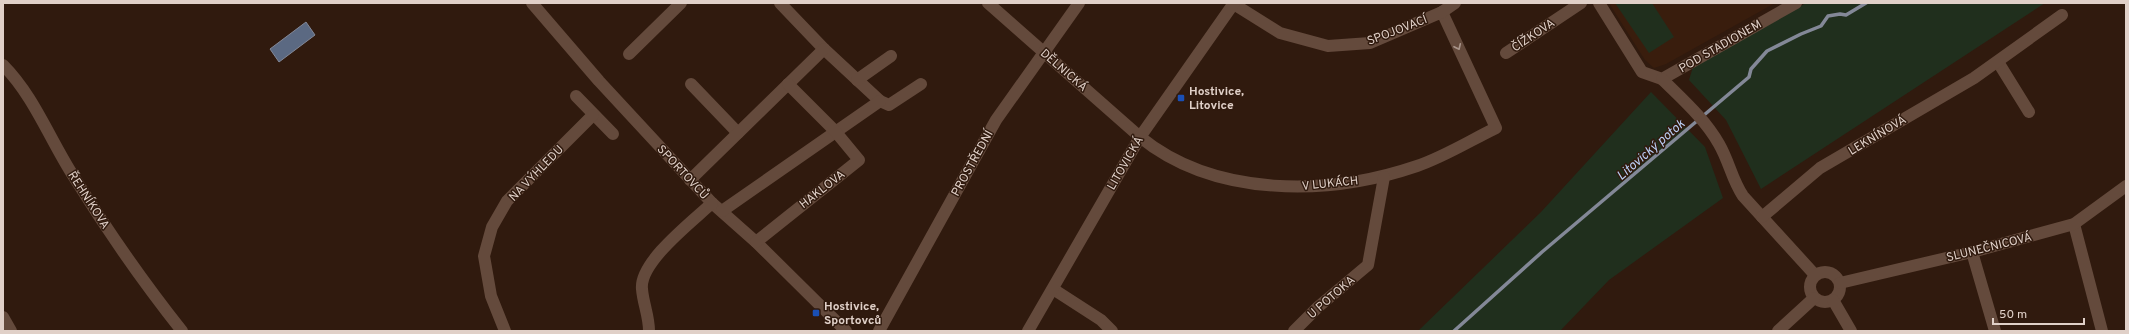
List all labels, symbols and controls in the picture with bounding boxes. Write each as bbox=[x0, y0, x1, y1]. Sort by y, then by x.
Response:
street label: SPOJOVACÍ bbox=[1365, 12, 1431, 50]
street label: ČÍŽKOVA bbox=[1509, 16, 1558, 56]
street label: POD STADIONEM bbox=[1676, 17, 1765, 77]
one-way arrow bbox=[1453, 43, 1461, 51]
street label: DĚLNICKÁ bbox=[1036, 46, 1090, 96]
place label: Hostivice, Litovice bbox=[1189, 84, 1244, 114]
marker: Hostivice, Litovice bbox=[1176, 93, 1186, 103]
street label: LEKNÍNOVÁ bbox=[1846, 112, 1910, 159]
water label: Litovický potok bbox=[1614, 116, 1689, 184]
street label: PROSTŘEDNÍ bbox=[948, 126, 998, 199]
street label: LITOVICKÁ bbox=[1104, 134, 1148, 193]
street label: SPORTOVCŮ bbox=[653, 141, 712, 203]
street label: NA VÝHLEDU bbox=[506, 142, 568, 205]
street label: HAKLOVA bbox=[797, 167, 849, 213]
street label: ŘEHNÍKOVA bbox=[64, 169, 113, 232]
street label: V LUKÁCH bbox=[1301, 173, 1359, 195]
street label: SLUNEČNICOVÁ bbox=[1945, 230, 2034, 266]
street label: U POTOKA bbox=[1305, 273, 1359, 323]
place label: Hostivice, Sportovců bbox=[824, 299, 881, 329]
scale bar bbox=[1993, 300, 2084, 326]
text: 50 m bbox=[1999, 307, 2027, 323]
marker: Hostivice, Sportovců bbox=[811, 308, 821, 318]

